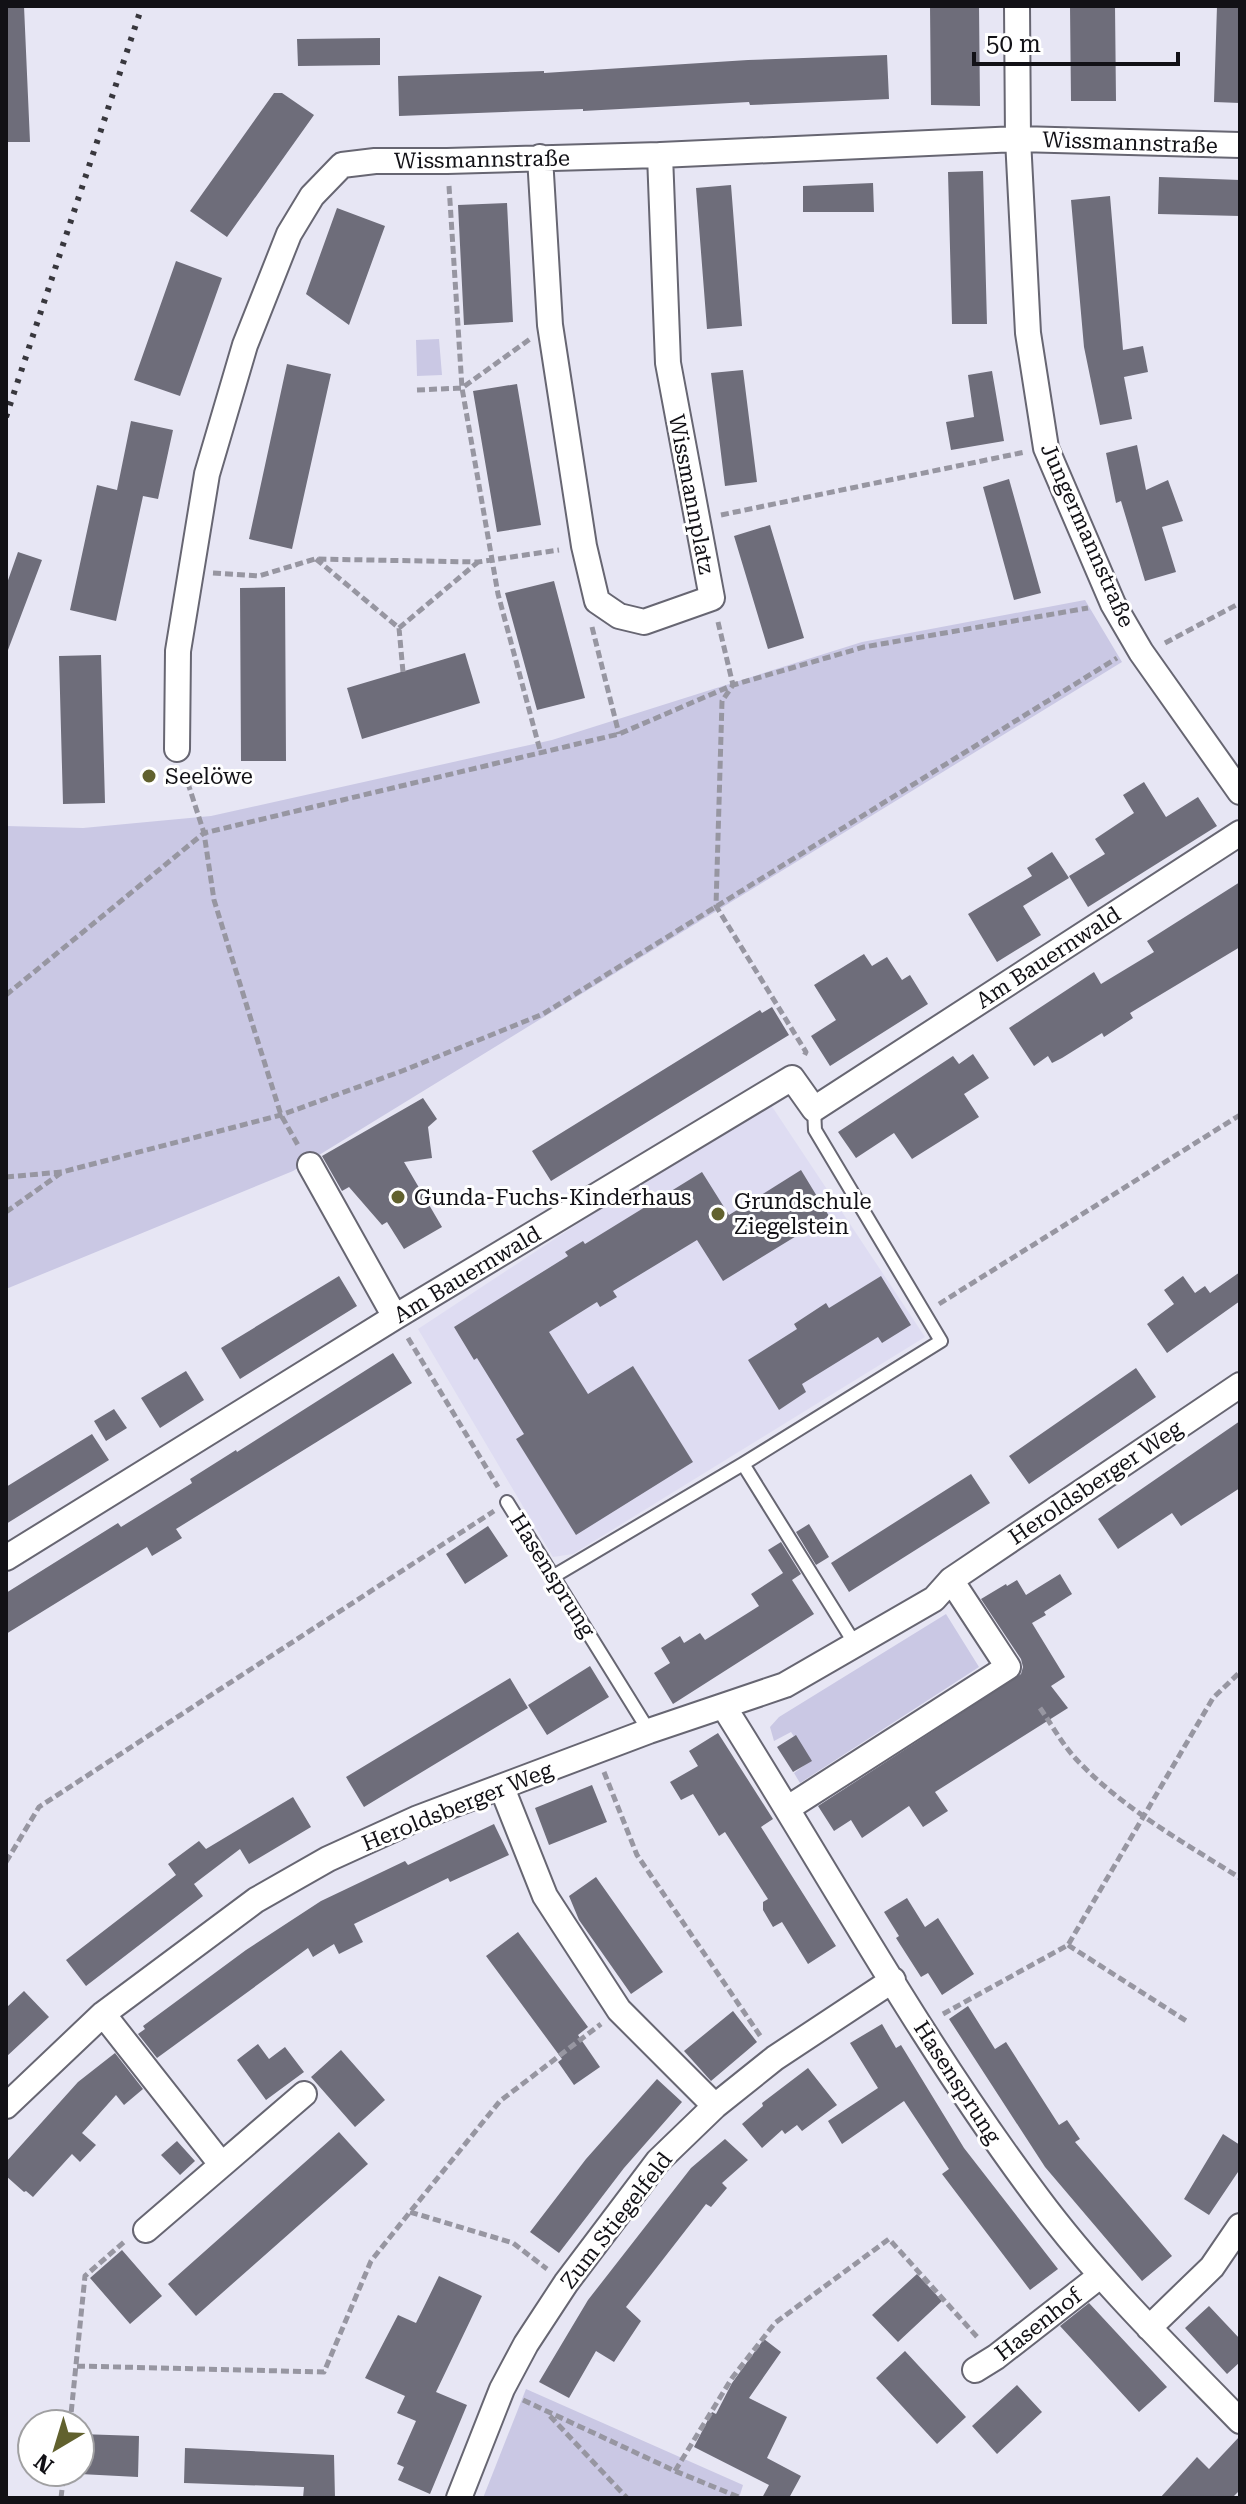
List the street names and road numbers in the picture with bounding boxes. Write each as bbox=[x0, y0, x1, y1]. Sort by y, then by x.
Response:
street label: Wissmannstraße bbox=[1042, 127, 1218, 158]
street label: Wissmannstraße bbox=[394, 145, 570, 174]
street label: Wissmannplatz bbox=[664, 412, 719, 576]
street label: Jungermannstraße bbox=[1036, 439, 1139, 631]
street label: Am Bauernwald bbox=[971, 901, 1125, 1013]
street label: Am Bauernwald bbox=[389, 1221, 545, 1328]
street label: Heroldsberger Weg bbox=[1004, 1415, 1187, 1550]
street label: Hasensprung bbox=[505, 1509, 601, 1642]
street label: Heroldsberger Weg bbox=[358, 1757, 557, 1856]
street label: Hasensprung bbox=[909, 2016, 1007, 2149]
street label: Zum Stiegelfeld bbox=[556, 2147, 677, 2293]
street label: Hasenhof bbox=[990, 2282, 1087, 2366]

